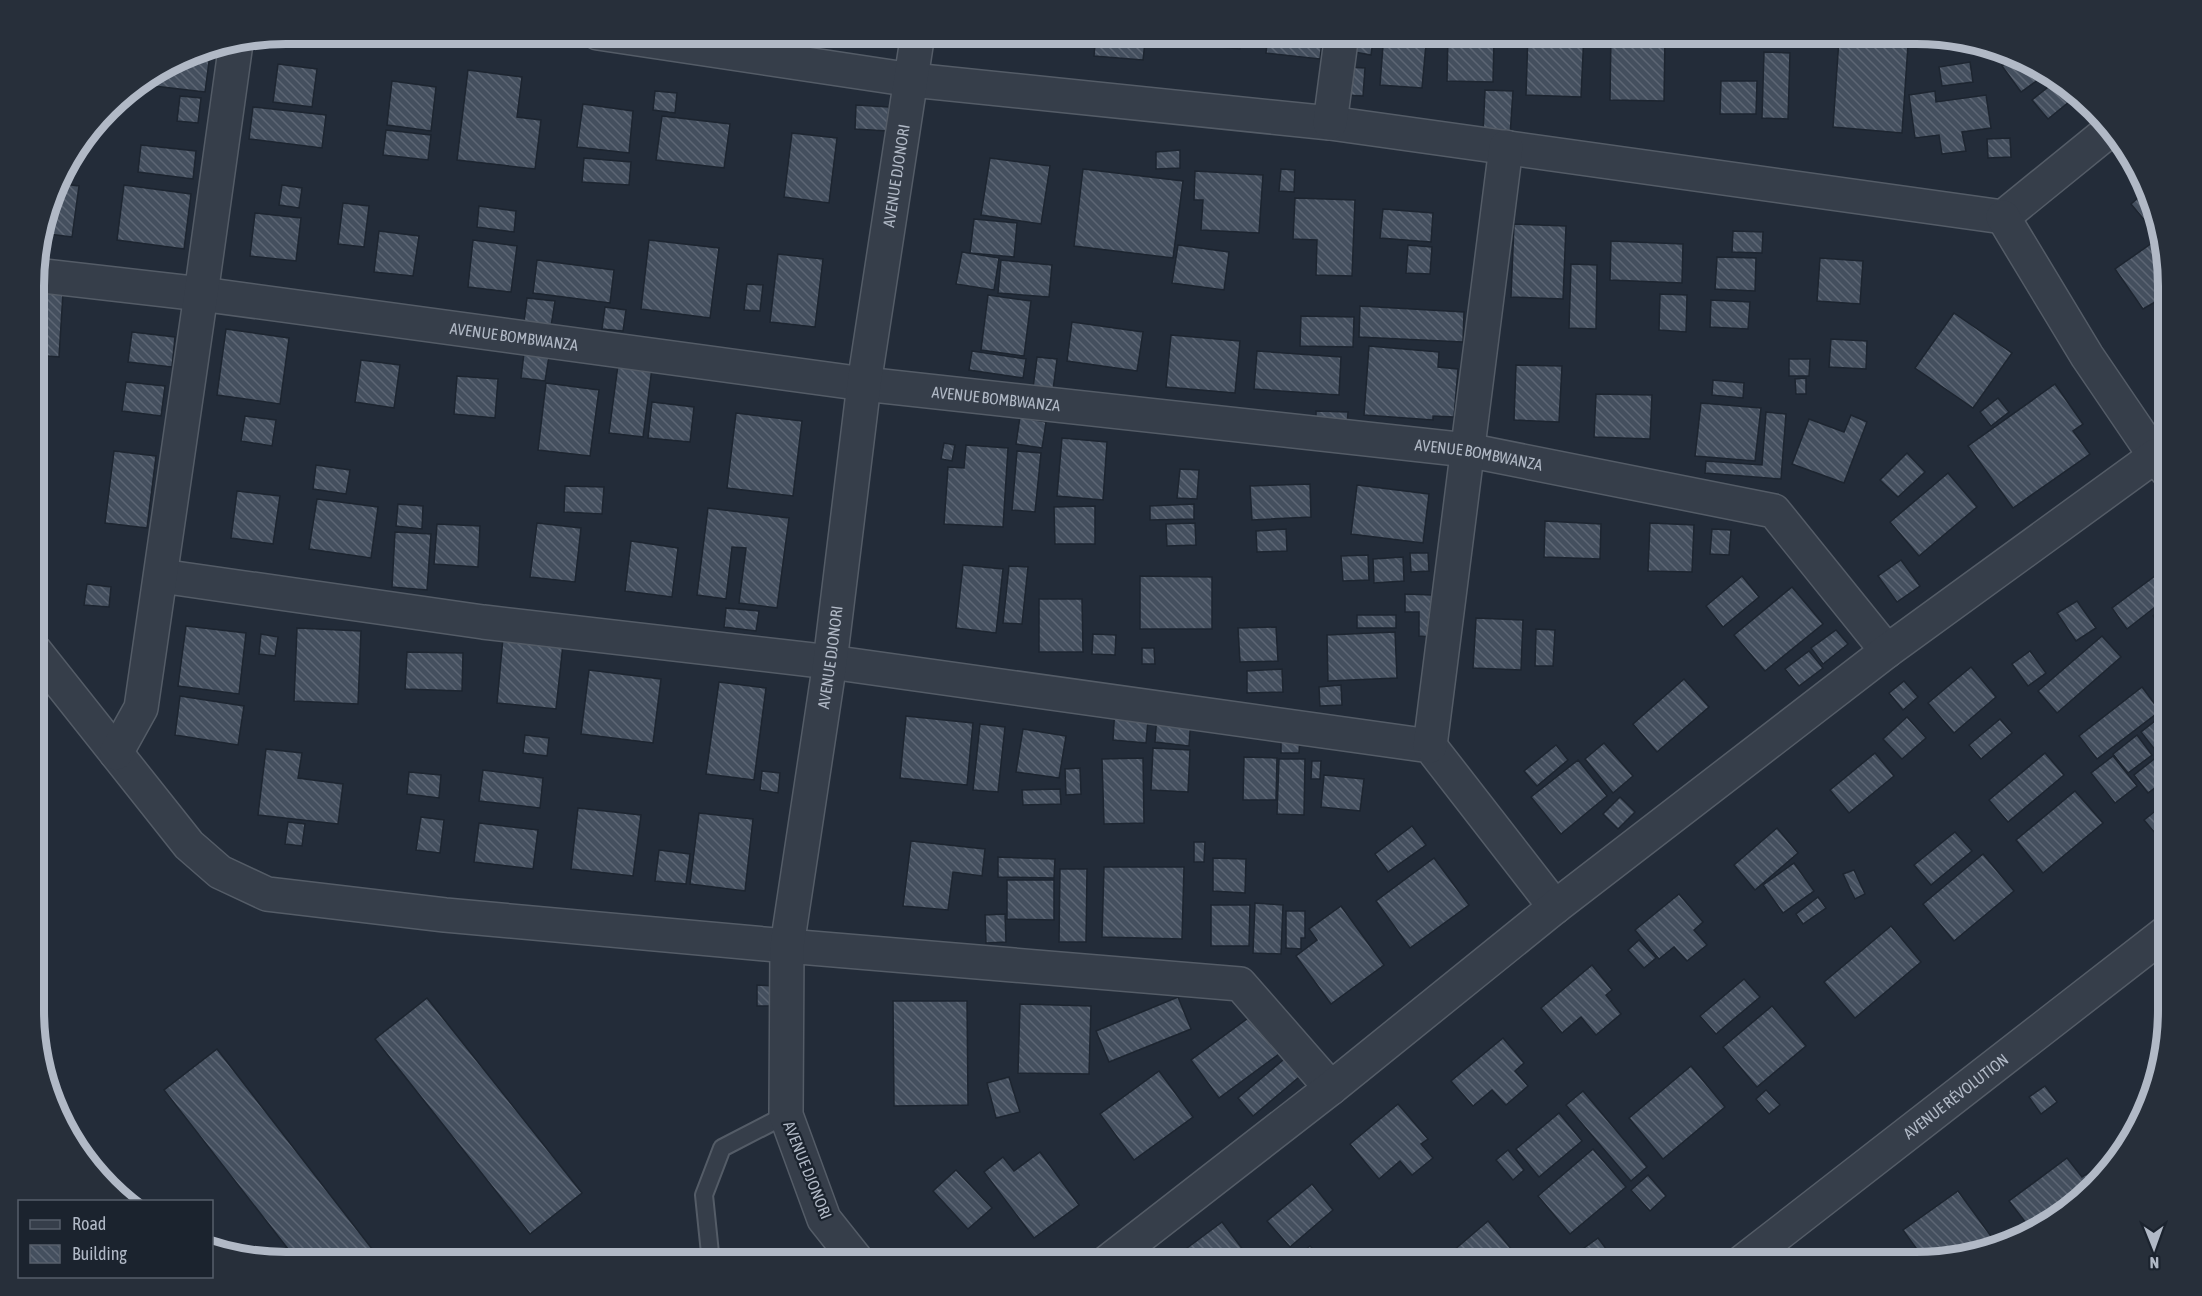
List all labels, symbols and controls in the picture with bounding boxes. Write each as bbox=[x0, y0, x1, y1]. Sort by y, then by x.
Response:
street label: AVENUE DJONORI bbox=[879, 123, 913, 228]
street label: AVENUE BOMBWANZA bbox=[449, 319, 579, 354]
street label: AVENUE BOMBWANZA bbox=[931, 382, 1061, 414]
street label: AVENUE BOMBWANZA bbox=[1414, 435, 1544, 474]
street label: AVENUE DJONORI bbox=[814, 604, 846, 710]
street label: AVENUE RÉVOLUTION bbox=[1900, 1050, 2012, 1142]
street label: AVENUE DJONORI bbox=[780, 1118, 836, 1222]
legend bbox=[18, 1200, 213, 1278]
text: Road bbox=[72, 1213, 106, 1234]
north arrow bbox=[2124, 1218, 2184, 1278]
text: Building bbox=[72, 1243, 127, 1264]
text: N bbox=[2149, 1254, 2159, 1272]

